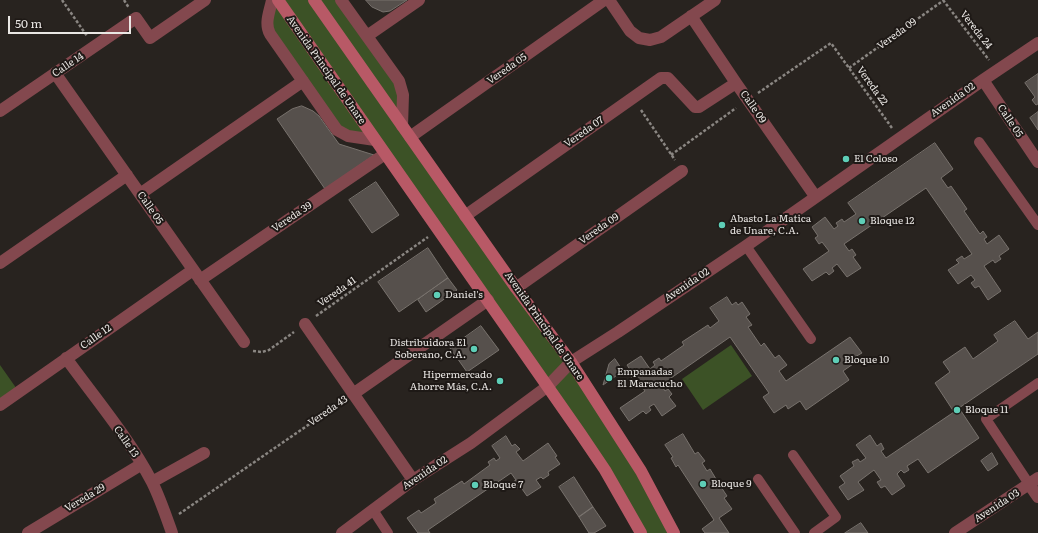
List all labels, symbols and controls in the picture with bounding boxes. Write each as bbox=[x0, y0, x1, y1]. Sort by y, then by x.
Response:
scale bar bbox=[10, 8, 133, 34]
street label: Vereda 24 bbox=[957, 8, 995, 52]
text: 50 m bbox=[15, 14, 42, 32]
street label: Avenida Principal de Unare bbox=[284, 14, 368, 126]
street label: Vereda 09 bbox=[875, 16, 919, 52]
street label: Calle 14 bbox=[50, 50, 86, 80]
street label: Vereda 05 bbox=[485, 51, 529, 87]
street label: Vereda 22 bbox=[854, 64, 890, 108]
street label: Avenida 02 bbox=[928, 80, 978, 120]
street label: Calle 09 bbox=[737, 88, 769, 126]
street label: Calle 05 bbox=[995, 102, 1025, 140]
street label: Vereda 07 bbox=[562, 114, 606, 150]
place label: El Coloso bbox=[854, 153, 898, 165]
marker: El Coloso bbox=[841, 154, 851, 164]
street label: Calle 05 bbox=[134, 189, 166, 227]
street label: Vereda 39 bbox=[270, 199, 314, 235]
street label: Vereda 09 bbox=[577, 211, 621, 247]
place label: Abasto La Matica de Unare, C.A. bbox=[730, 213, 811, 236]
place label: Bloque 12 bbox=[870, 215, 914, 227]
marker: Bloque 12 bbox=[857, 216, 867, 226]
marker: Abasto La Matica de Unare, C.A. bbox=[717, 220, 727, 230]
street label: Avenida 02 bbox=[662, 266, 712, 304]
street label: Avenida Principal de Unare bbox=[502, 270, 586, 382]
street label: Vereda 41 bbox=[315, 274, 359, 310]
place label: Daniel's bbox=[445, 289, 483, 301]
marker: Daniel's bbox=[432, 290, 442, 300]
street label: Calle 12 bbox=[78, 322, 114, 352]
place label: Distribuidora El Soberano, C.A. bbox=[390, 337, 466, 360]
marker: Distribuidora El Soberano, C.A. bbox=[469, 344, 479, 354]
place label: Bloque 10 bbox=[844, 354, 889, 366]
marker: Bloque 10 bbox=[831, 355, 841, 365]
place label: Empanadas El Maracucho bbox=[617, 366, 683, 390]
place label: Hipermercado Ahorre Más, C.A. bbox=[410, 369, 492, 392]
marker: Empanadas El Maracucho bbox=[604, 373, 614, 383]
marker: Hipermercado Ahorre Más, C.A. bbox=[495, 376, 505, 386]
street label: Vereda 43 bbox=[306, 393, 350, 429]
place label: Bloque 11 bbox=[965, 404, 1008, 416]
marker: Bloque 11 bbox=[952, 405, 962, 415]
street label: Calle 13 bbox=[111, 424, 141, 460]
street label: Avenida 02 bbox=[400, 454, 450, 492]
place label: Bloque 9 bbox=[711, 478, 751, 490]
place label: Bloque 7 bbox=[483, 479, 523, 491]
marker: Bloque 9 bbox=[698, 479, 708, 489]
marker: Bloque 7 bbox=[470, 480, 480, 490]
street label: Vereda 29 bbox=[63, 481, 107, 515]
street label: Avenida 03 bbox=[972, 487, 1022, 525]

